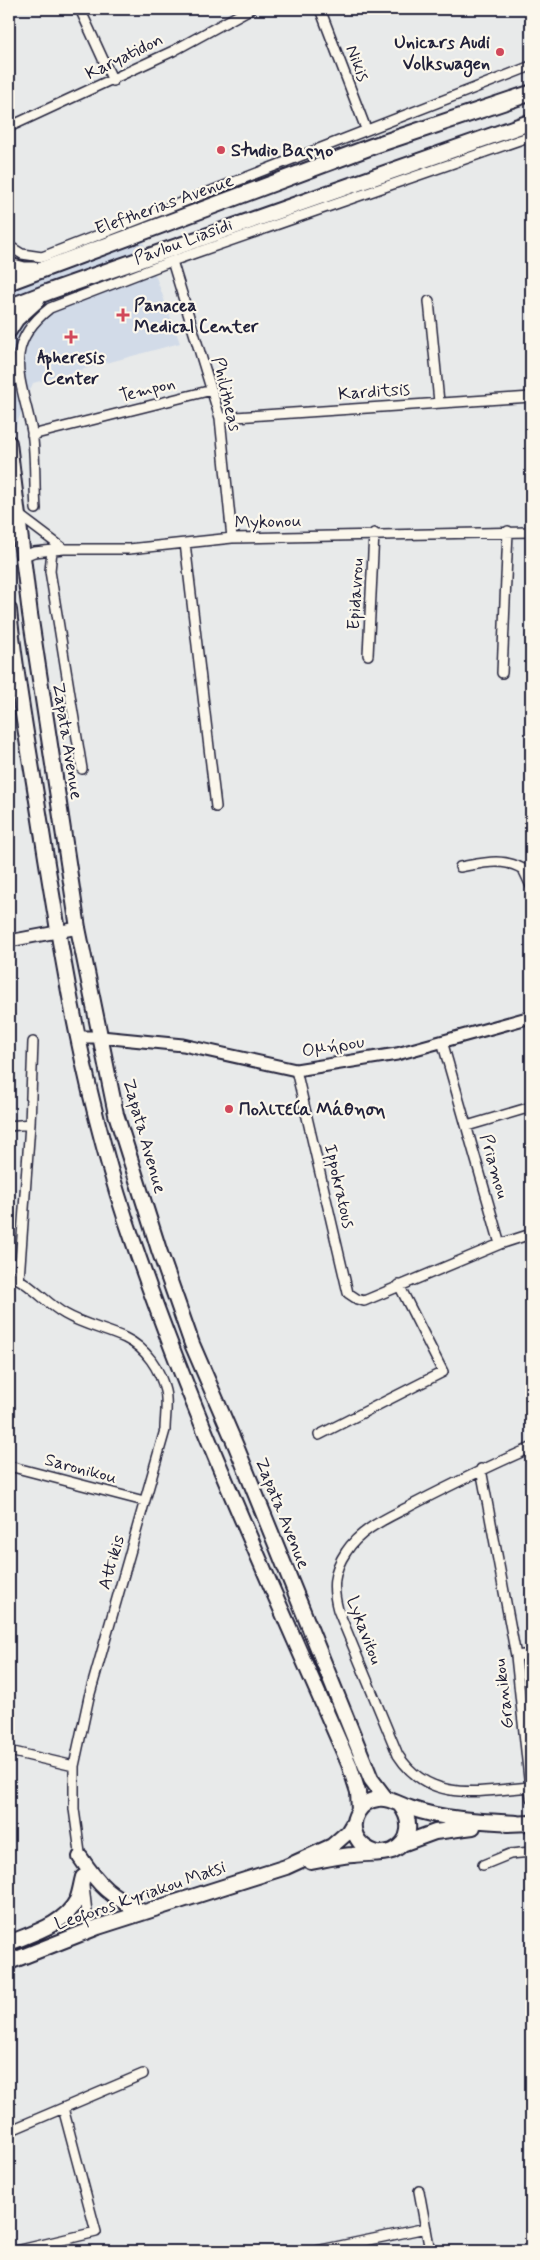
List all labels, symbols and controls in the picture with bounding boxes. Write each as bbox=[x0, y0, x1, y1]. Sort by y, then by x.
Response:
street label: Karyatidon bbox=[82, 28, 167, 86]
place label: Unicars Audi Volkswagen bbox=[394, 31, 490, 78]
street label: Nikis bbox=[339, 42, 375, 85]
marker: Unicars Audi Volkswagen bbox=[494, 46, 506, 58]
place label: Studio Βαςηο bbox=[231, 139, 333, 163]
marker: Studio Βαςηο bbox=[215, 144, 227, 156]
street label: Eleftherias Avenue bbox=[92, 169, 237, 241]
street label: Pavlou Liasidi bbox=[131, 213, 236, 271]
place label: Panacea Medical Center bbox=[134, 294, 259, 339]
marker: Panacea Medical Center bbox=[116, 308, 130, 322]
marker: Apheresis Center bbox=[64, 330, 78, 344]
place label: Apheresis Center bbox=[37, 346, 105, 391]
street label: Philitheas bbox=[205, 355, 247, 434]
street label: Tempon bbox=[117, 371, 178, 408]
street label: Karditsis bbox=[337, 378, 411, 406]
street label: Mykonou bbox=[234, 509, 302, 535]
street label: Epidavrou bbox=[342, 558, 370, 631]
street label: Zapata Avenue bbox=[46, 681, 88, 802]
street label: Ομήρου bbox=[300, 1030, 366, 1064]
street label: Zapata Avenue bbox=[116, 1076, 172, 1197]
place label: Πολιτεία Μάθηση bbox=[239, 1098, 386, 1122]
marker: Πολιτεία Μάθηση bbox=[223, 1103, 235, 1115]
street label: Priamou bbox=[473, 1131, 515, 1201]
street label: Ippokratous bbox=[318, 1142, 360, 1231]
street label: Saronikou bbox=[42, 1448, 120, 1490]
street label: Zapata Avenue bbox=[249, 1454, 315, 1573]
street label: Attikis bbox=[93, 1532, 131, 1592]
street label: Lykavitou bbox=[340, 1593, 388, 1668]
street label: Granikou bbox=[488, 1657, 520, 1730]
street label: Leoforos Kyriakou Matsi bbox=[52, 1855, 230, 1938]

